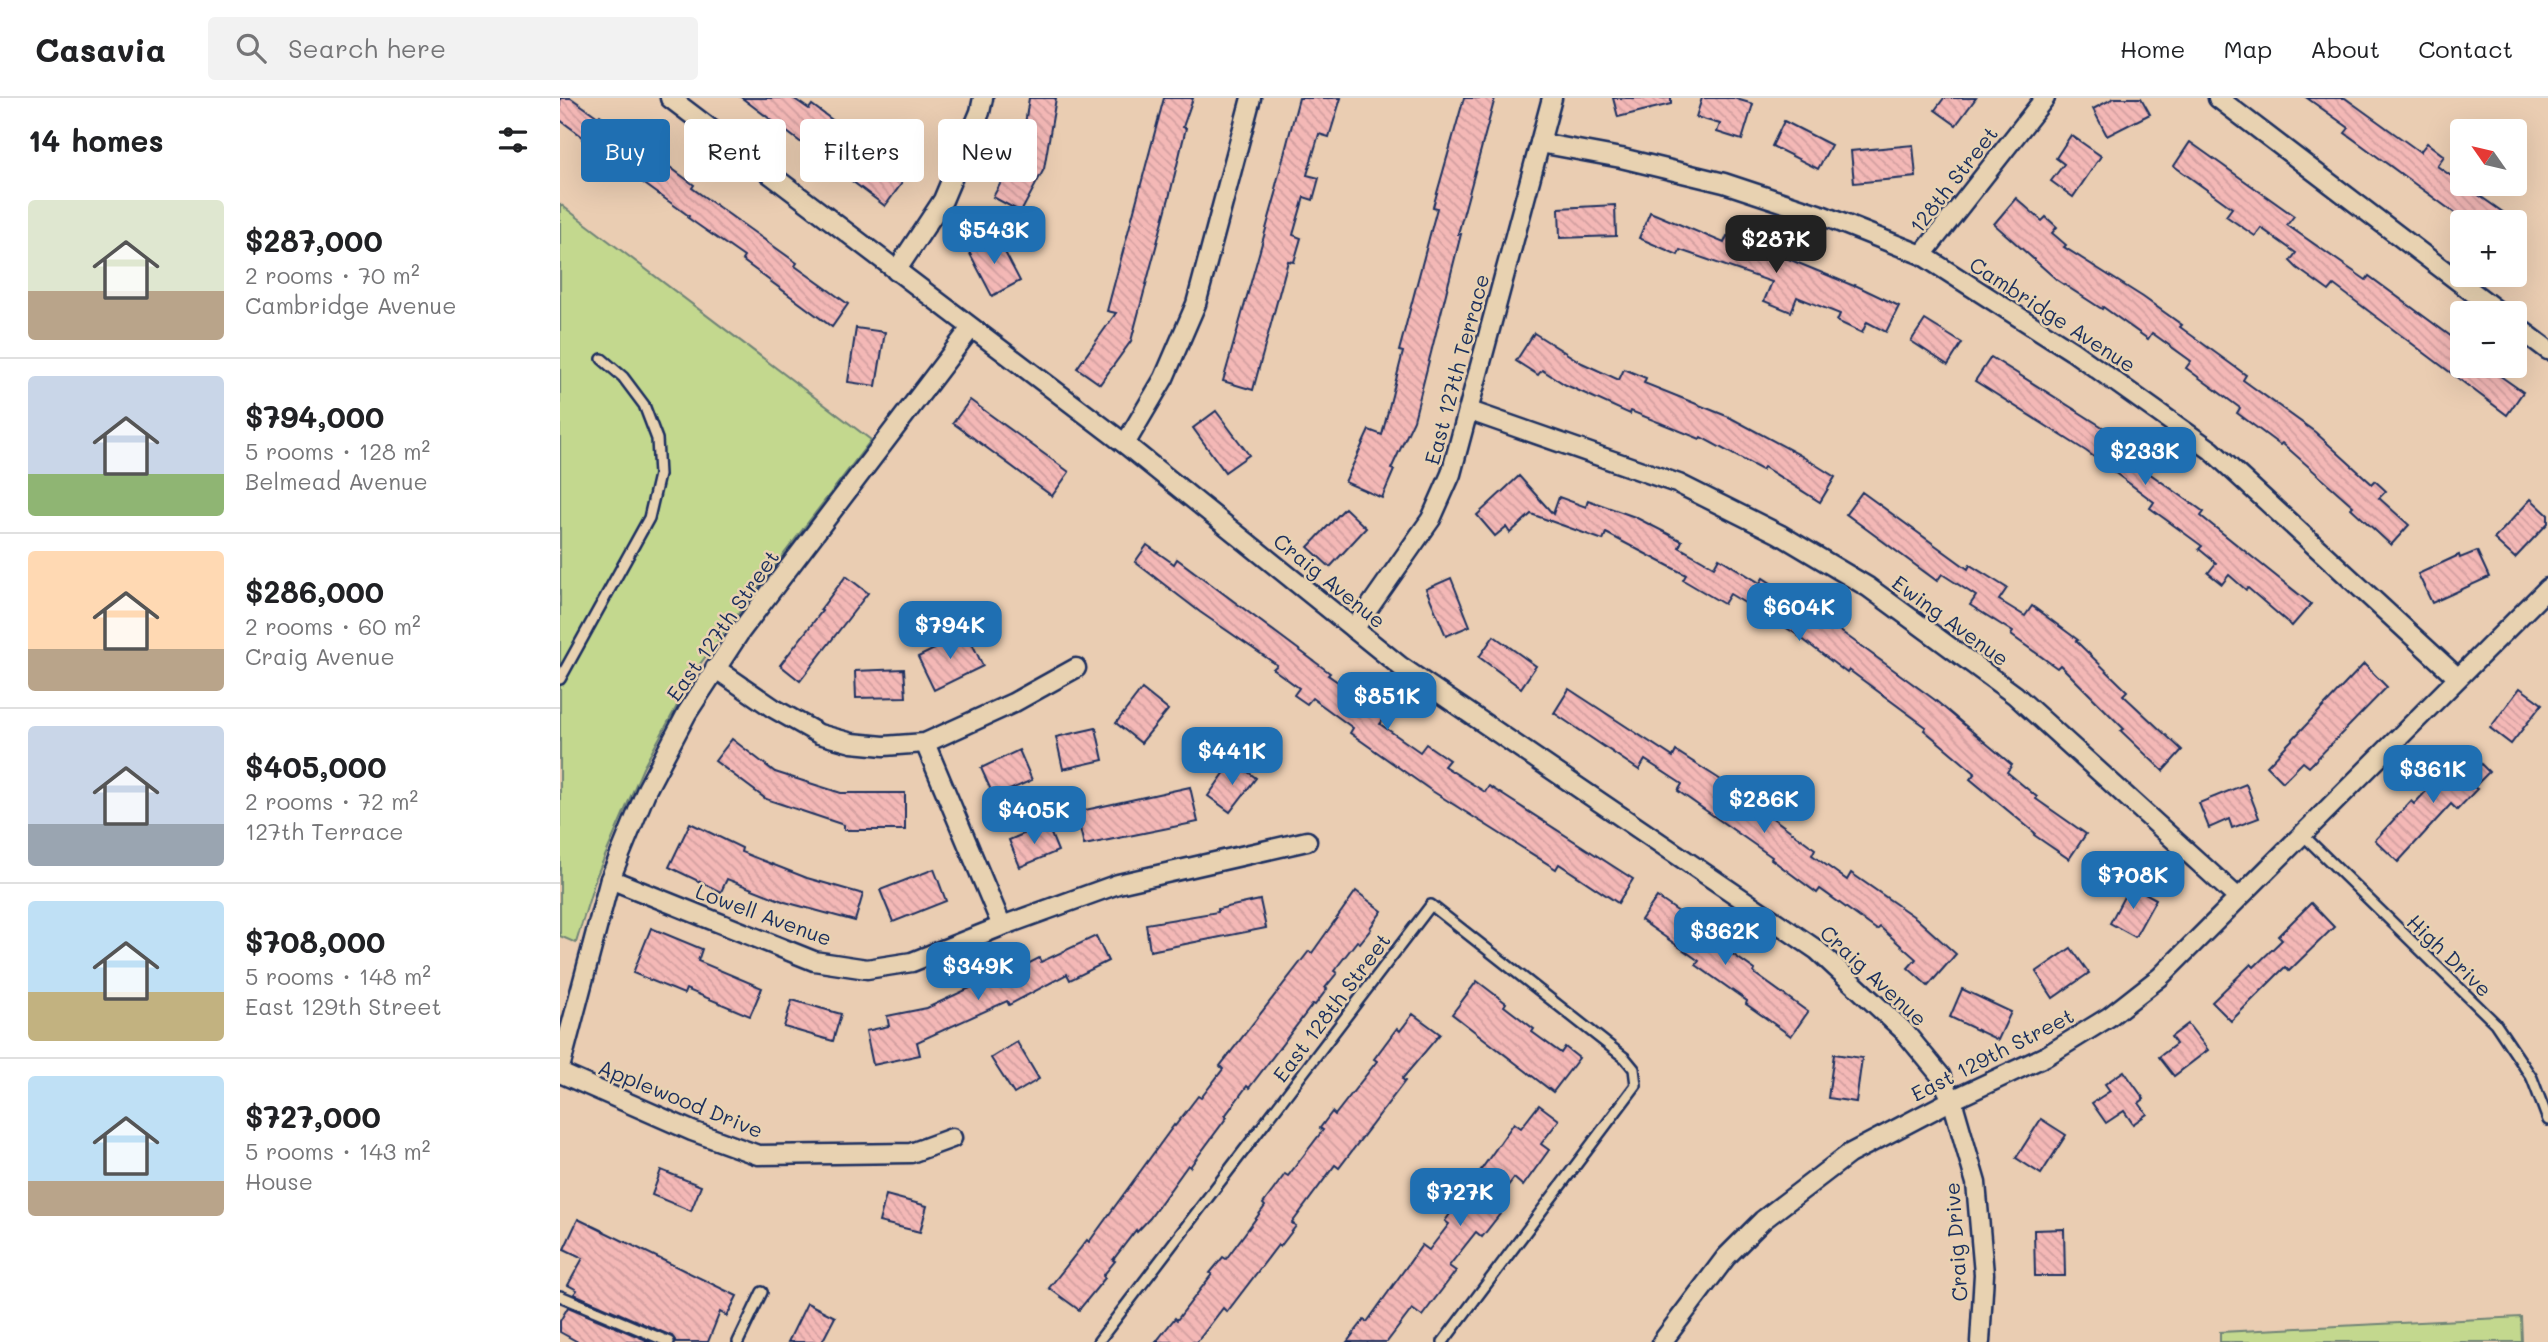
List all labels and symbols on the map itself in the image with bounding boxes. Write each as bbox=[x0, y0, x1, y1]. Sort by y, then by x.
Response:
north arrow bbox=[2450, 119, 2527, 196]
street label: 128th Street bbox=[1903, 120, 2003, 238]
pin: $543K bbox=[945, 206, 1043, 266]
pin: $287K bbox=[1727, 216, 1825, 275]
street label: Cambridge Avenue bbox=[1965, 250, 2141, 378]
street label: East 127th Terrace bbox=[1418, 271, 1494, 467]
pin: $233K bbox=[2096, 428, 2194, 487]
street label: Craig Avenue bbox=[1268, 527, 1392, 633]
street label: East 127th Street bbox=[660, 544, 784, 706]
street label: Ewing Avenue bbox=[1887, 569, 2015, 671]
pin: $604K bbox=[1750, 584, 1848, 643]
pin: $794K bbox=[901, 602, 999, 661]
pin: $851K bbox=[1338, 672, 1436, 732]
pin: $441K bbox=[1183, 728, 1281, 787]
pin: $361K bbox=[2384, 746, 2482, 805]
pin: $286K bbox=[1715, 776, 1813, 835]
pin: $405K bbox=[985, 786, 1083, 846]
pin: $708K bbox=[2084, 852, 2182, 911]
street label: Lowell Avenue bbox=[692, 877, 836, 951]
pin: $362K bbox=[1676, 908, 1774, 967]
street label: High Drive bbox=[2402, 908, 2498, 1002]
street label: Craig Avenue bbox=[1815, 919, 1933, 1031]
street label: East 128th Street bbox=[1266, 927, 1396, 1087]
pin: $349K bbox=[929, 942, 1027, 1002]
street label: East 129th Street bbox=[1906, 1001, 2078, 1107]
street label: Applewood Drive bbox=[595, 1053, 767, 1143]
pin: $727K bbox=[1411, 1168, 1509, 1228]
street label: Craig Drive bbox=[1937, 1181, 1973, 1303]

